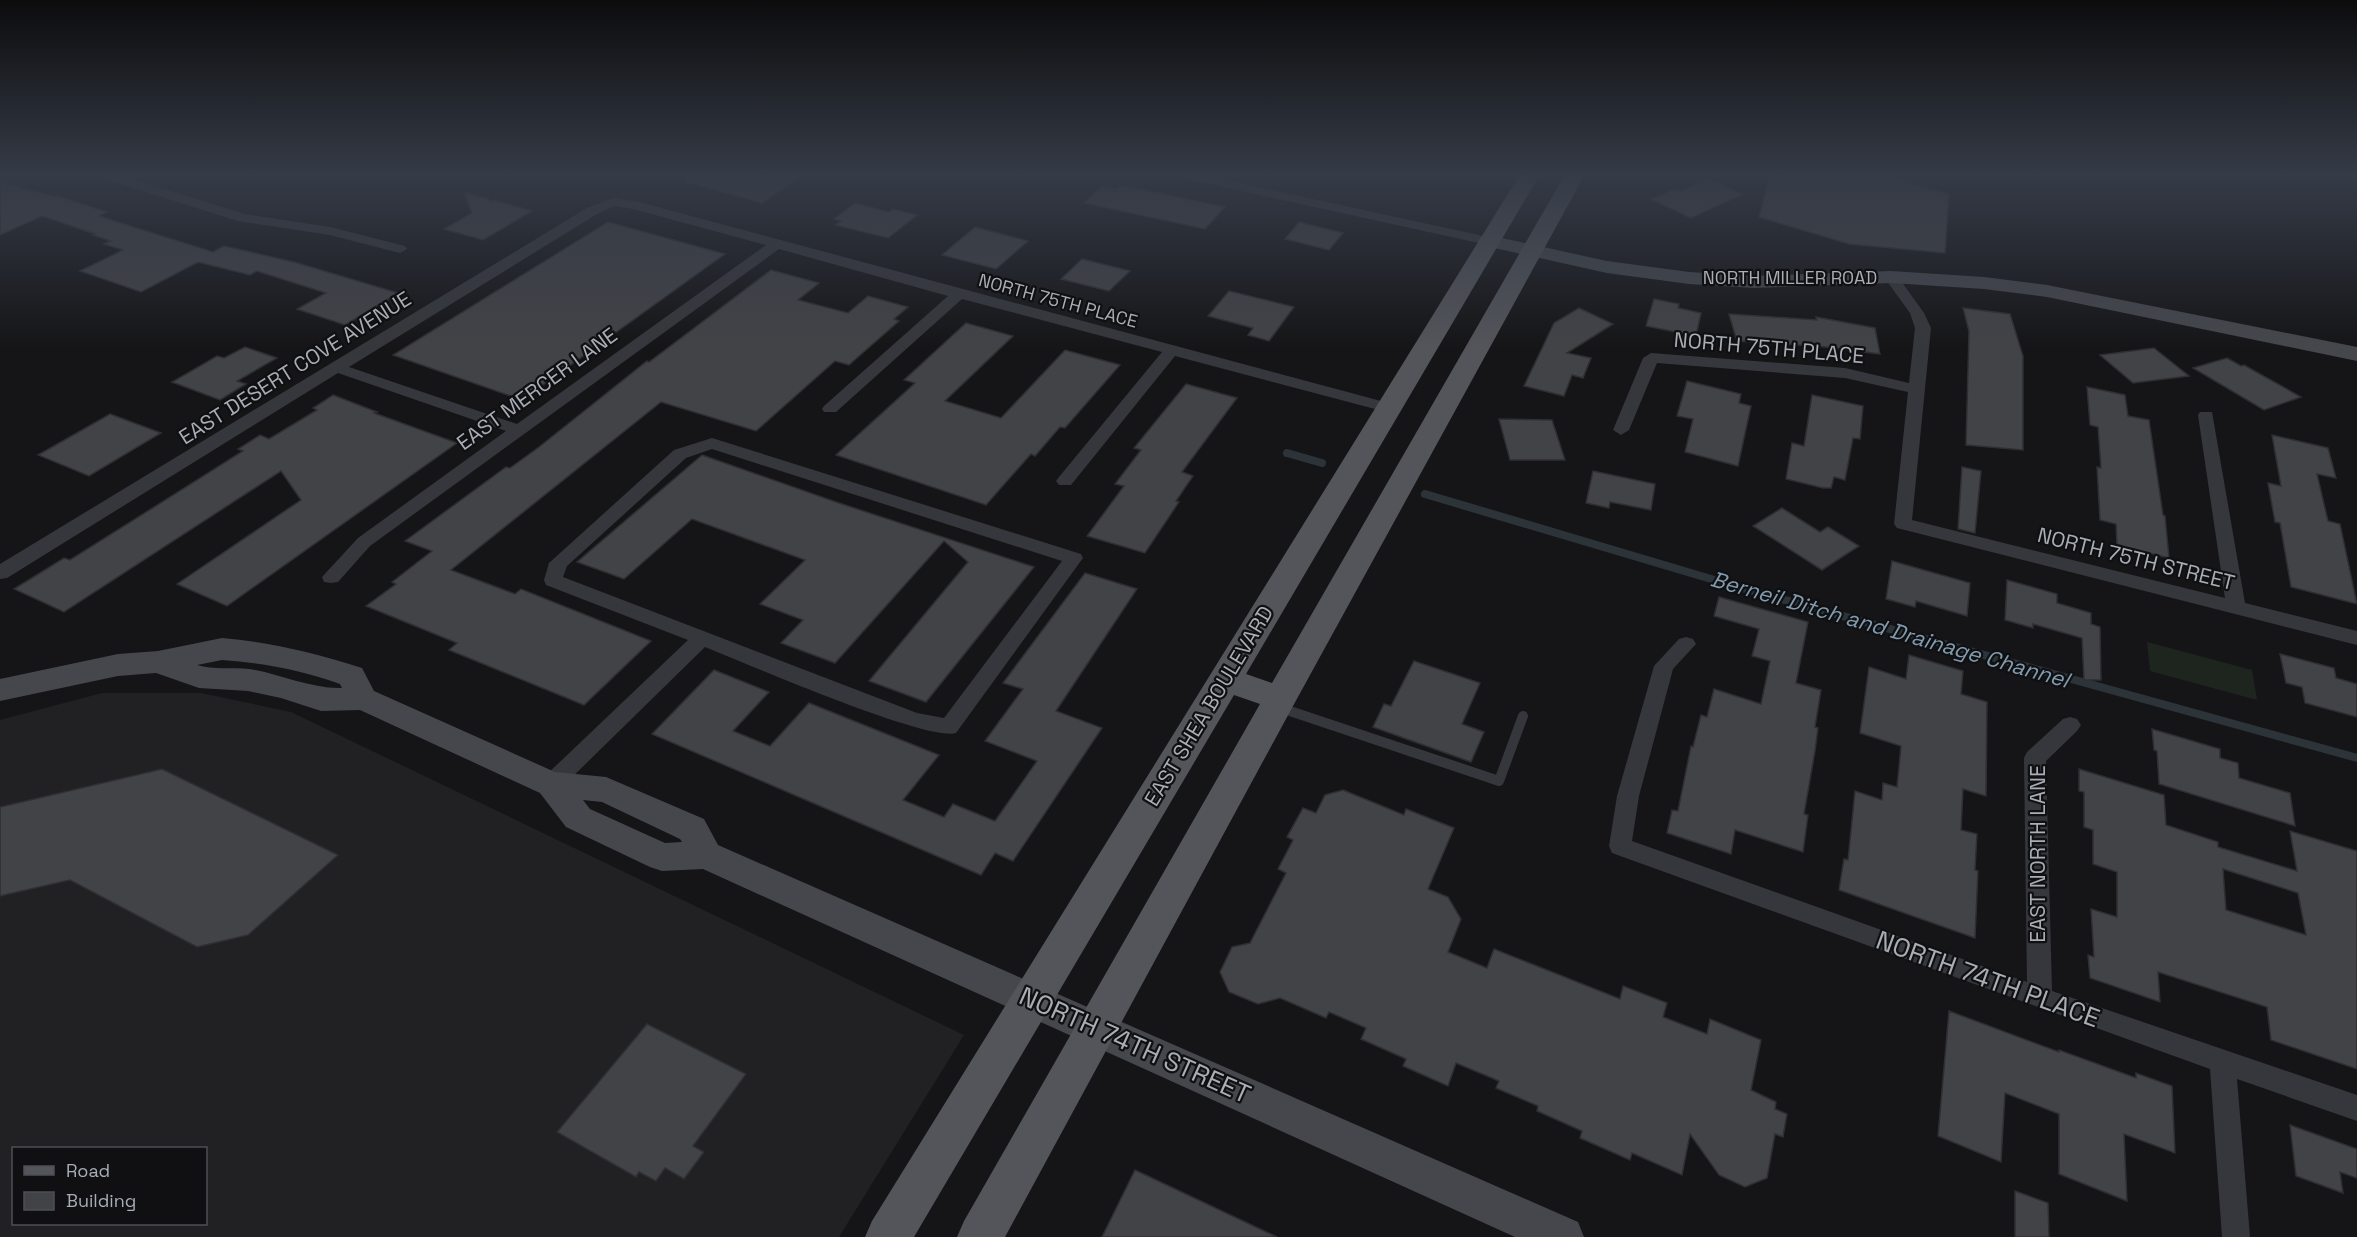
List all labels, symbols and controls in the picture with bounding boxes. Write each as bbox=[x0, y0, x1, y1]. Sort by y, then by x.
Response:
street label: NORTH MILLER ROAD bbox=[1703, 266, 1877, 289]
street label: NORTH 75TH PLACE bbox=[976, 268, 1140, 333]
street label: EAST DESERT COVE AVENUE bbox=[174, 285, 416, 450]
street label: EAST MERCER LANE bbox=[451, 321, 622, 456]
street label: NORTH 75TH PLACE bbox=[1673, 326, 1865, 369]
street label: NORTH 75TH STREET bbox=[2035, 521, 2238, 596]
water label: Berneil Ditch and Drainage Channel bbox=[1708, 564, 2075, 694]
street label: EAST SHEA BOULEVARD bbox=[1138, 601, 1279, 811]
street label: EAST NORTH LANE bbox=[2024, 765, 2051, 943]
street label: NORTH 74TH PLACE bbox=[1872, 923, 2104, 1035]
street label: NORTH 74TH STREET bbox=[1014, 979, 1256, 1111]
legend bbox=[12, 1147, 207, 1225]
text: Road bbox=[66, 1159, 110, 1182]
text: Building bbox=[66, 1189, 136, 1212]

